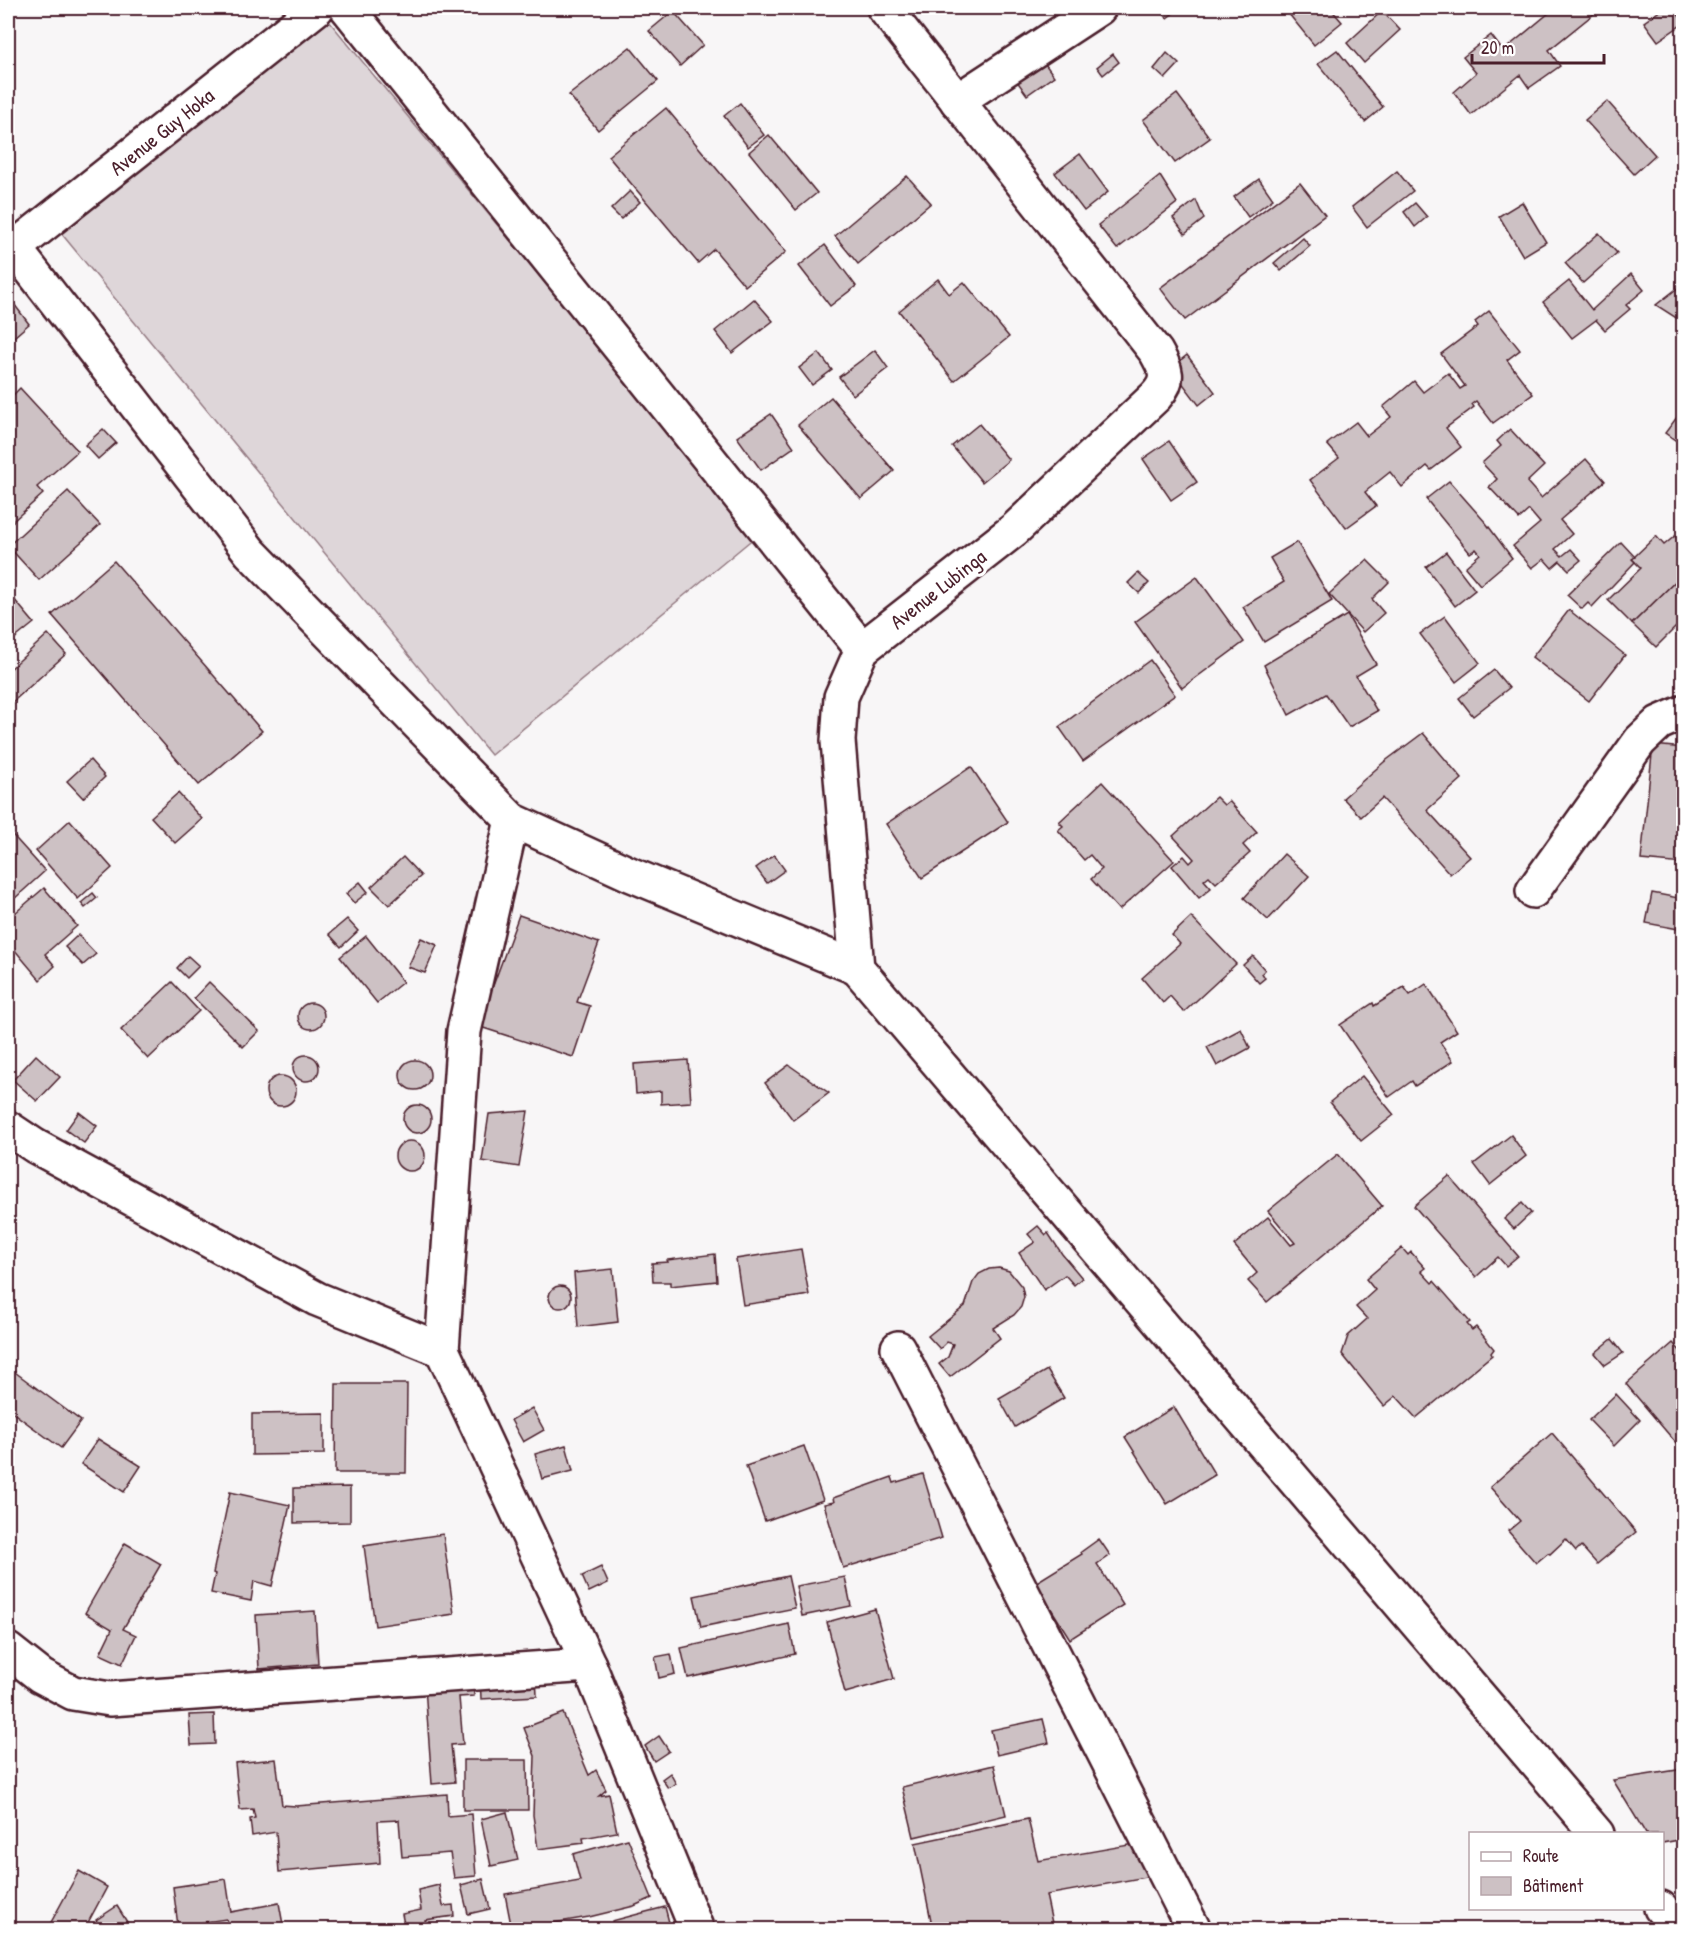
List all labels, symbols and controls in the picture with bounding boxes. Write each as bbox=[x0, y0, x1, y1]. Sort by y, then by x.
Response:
scale bar bbox=[1472, 27, 1604, 65]
text: 20 m bbox=[1481, 35, 1514, 60]
street label: Avenue Guy Hoka bbox=[103, 81, 220, 182]
street label: Avenue Lubinga bbox=[884, 542, 992, 636]
legend bbox=[1469, 1832, 1664, 1910]
text: Route bbox=[1523, 1843, 1559, 1868]
text: Bâtiment bbox=[1523, 1873, 1584, 1898]

